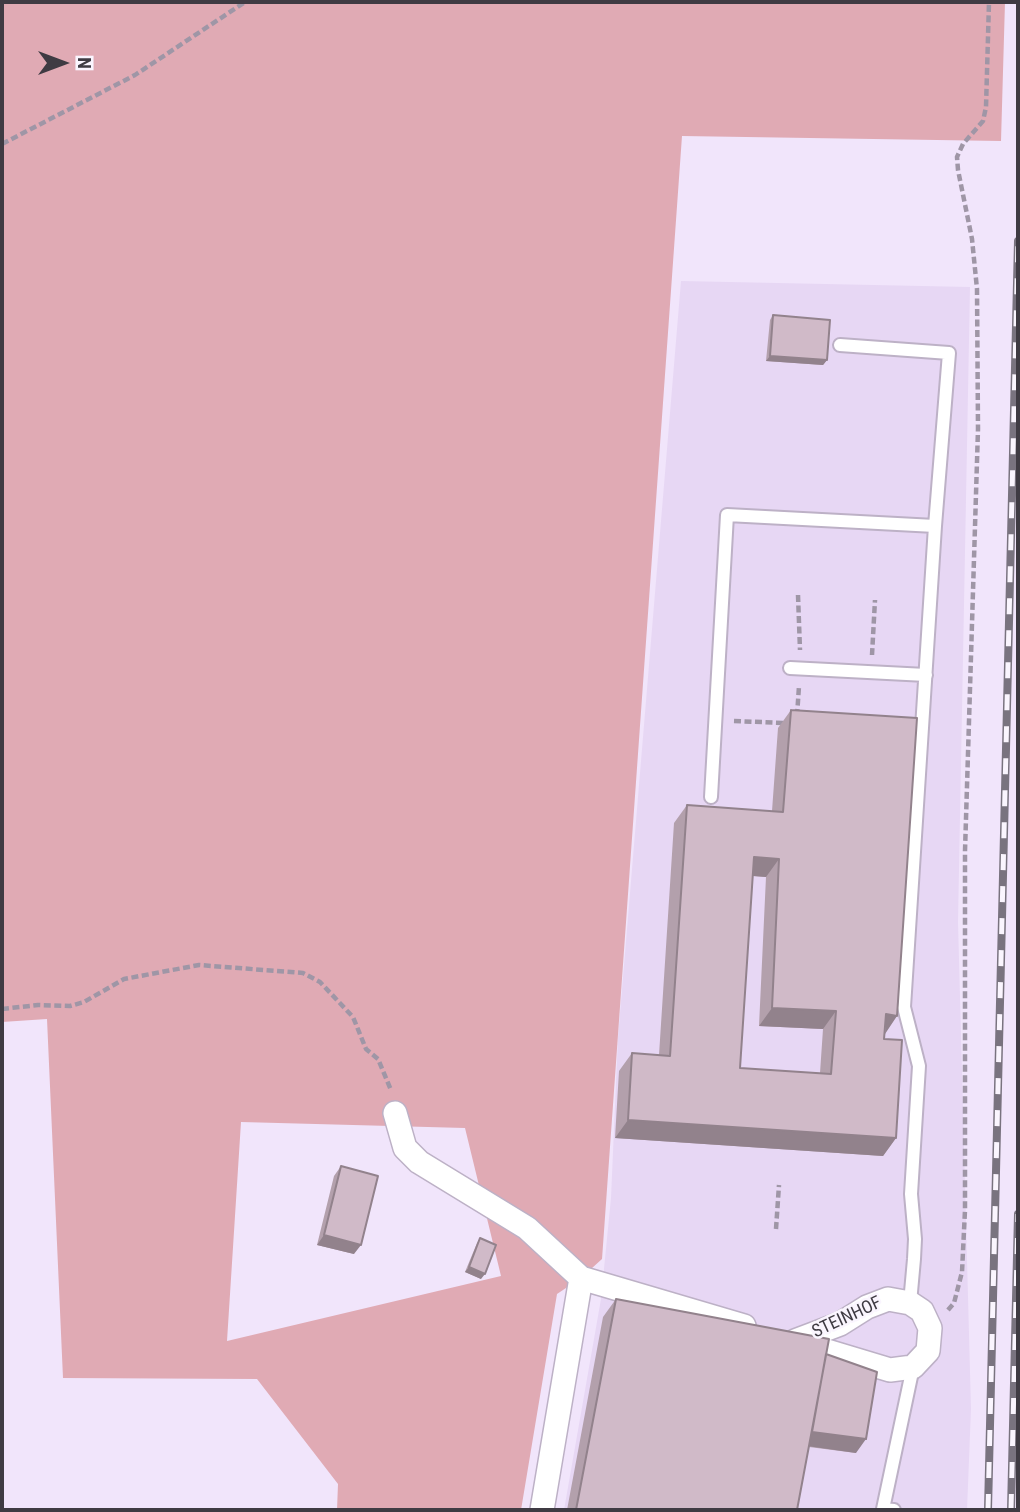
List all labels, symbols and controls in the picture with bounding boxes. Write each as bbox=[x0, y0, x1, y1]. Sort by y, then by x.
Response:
north arrow bbox=[28, 28, 98, 98]
text: N bbox=[73, 57, 96, 69]
street label: STEINHOF bbox=[809, 1293, 885, 1343]

